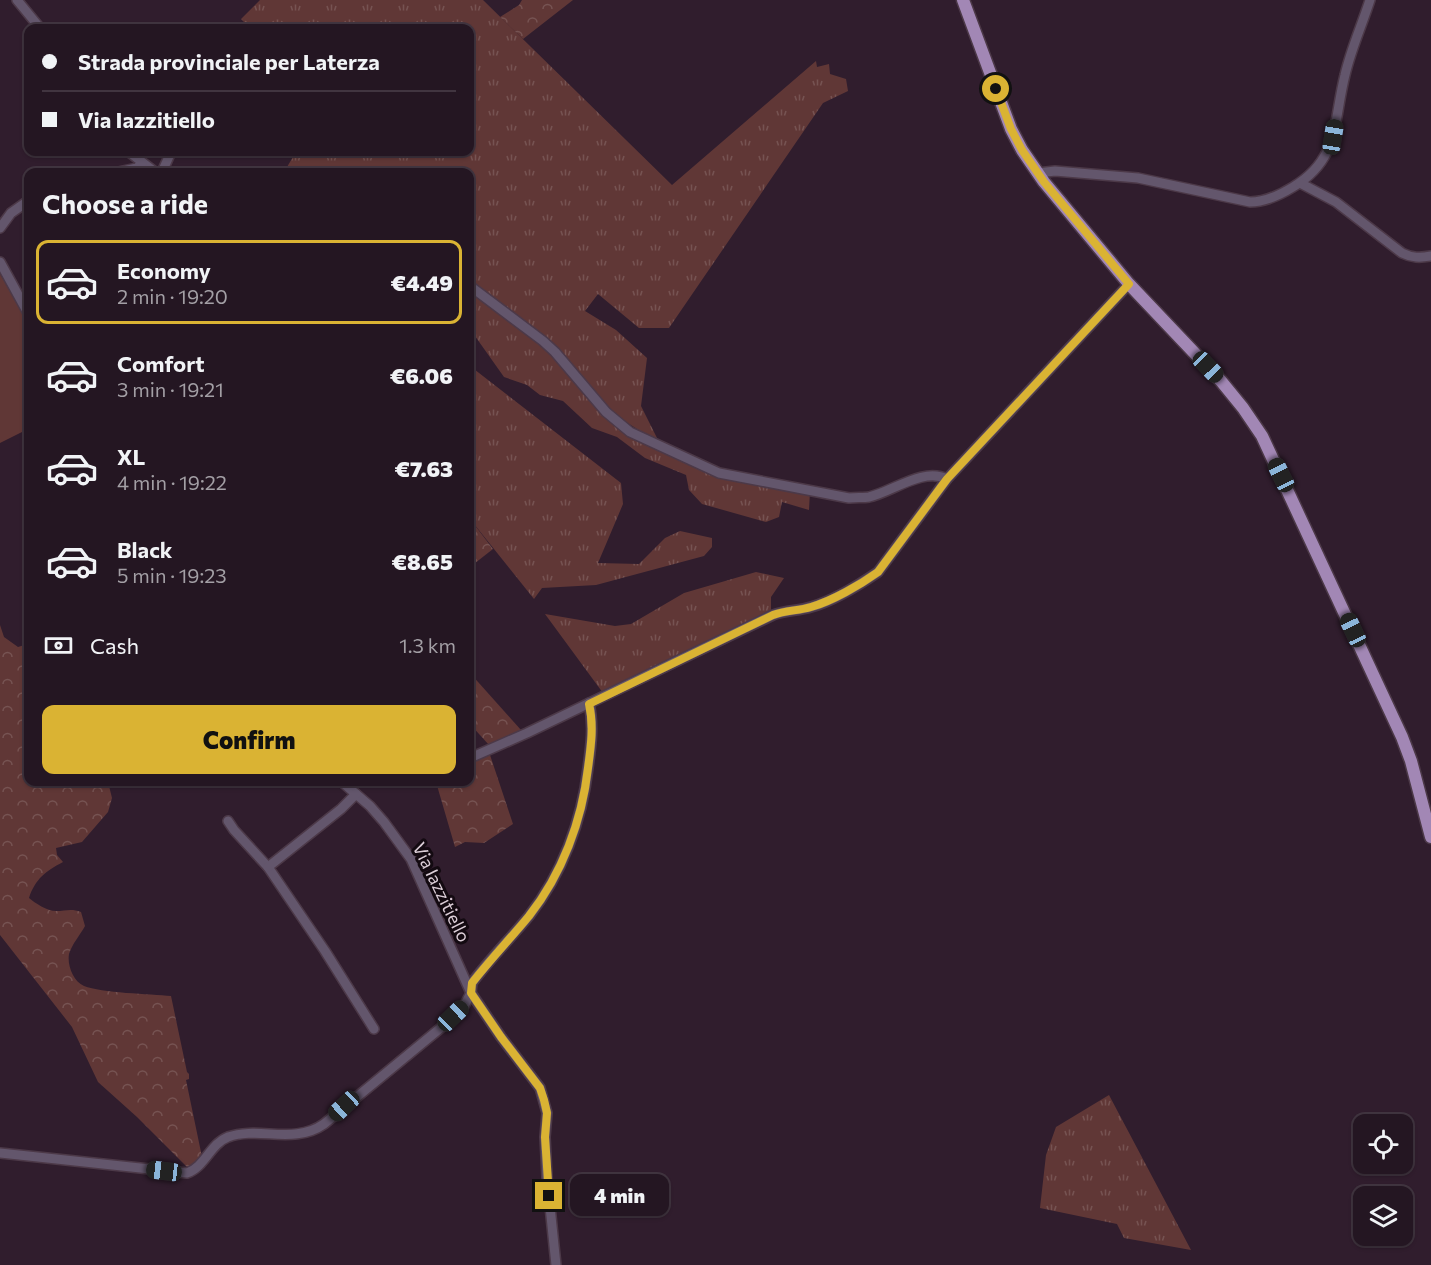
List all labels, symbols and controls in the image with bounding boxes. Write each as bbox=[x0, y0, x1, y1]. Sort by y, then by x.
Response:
text: Strada provinciale per Laterza bbox=[78, 48, 380, 75]
route start bbox=[982, 75, 1009, 102]
text: Via Iazzitiello bbox=[78, 106, 215, 133]
car bbox=[1321, 118, 1345, 156]
text: Choose a ride bbox=[42, 187, 208, 220]
icon: car bbox=[45, 255, 99, 309]
text: Economy bbox=[117, 257, 211, 284]
text: €4.49 bbox=[390, 269, 453, 296]
text: 2 min · 19:20 bbox=[117, 284, 228, 308]
icon: car bbox=[45, 348, 99, 402]
car bbox=[1189, 348, 1227, 386]
text: Comfort bbox=[117, 350, 205, 377]
text: €6.06 bbox=[390, 362, 453, 389]
text: 3 min · 19:21 bbox=[117, 377, 224, 401]
icon: car bbox=[45, 441, 99, 495]
text: XL bbox=[117, 443, 145, 470]
text: €7.63 bbox=[395, 455, 453, 482]
car bbox=[1265, 455, 1297, 495]
text: 4 min · 19:22 bbox=[117, 470, 227, 494]
icon: car bbox=[45, 534, 99, 588]
text: Black bbox=[117, 536, 172, 563]
text: €8.65 bbox=[391, 548, 453, 575]
text: 5 min · 19:23 bbox=[117, 563, 227, 587]
car bbox=[1337, 610, 1369, 650]
icon: cash bbox=[42, 629, 75, 662]
text: Cash bbox=[90, 632, 139, 659]
text: 1.3 km bbox=[399, 633, 456, 657]
button: Confirm bbox=[42, 705, 456, 774]
street label: Via Iazzitiello bbox=[408, 839, 476, 945]
car bbox=[434, 997, 472, 1035]
car bbox=[325, 1087, 363, 1125]
map controls bbox=[1353, 1114, 1413, 1246]
button: locate bbox=[1353, 1114, 1413, 1174]
car bbox=[145, 1160, 183, 1182]
callout: 4 min bbox=[570, 1175, 669, 1217]
route end bbox=[535, 1182, 562, 1209]
text: 4 min bbox=[594, 1183, 645, 1207]
button: layers bbox=[1353, 1186, 1413, 1246]

